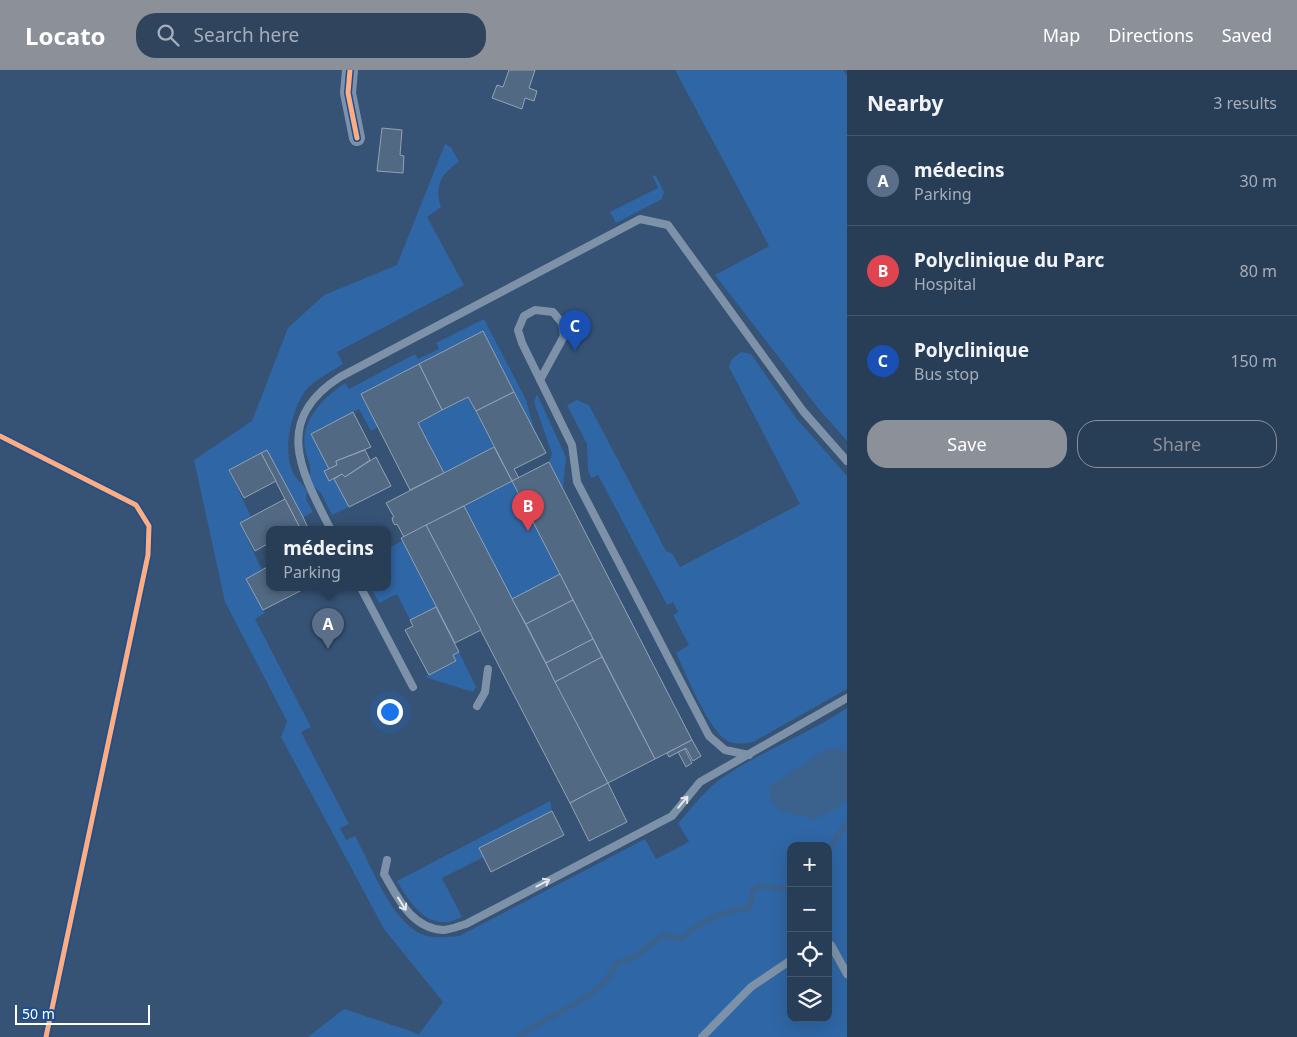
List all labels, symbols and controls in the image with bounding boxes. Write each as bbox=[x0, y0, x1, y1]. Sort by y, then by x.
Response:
search box bbox=[136, 13, 486, 58]
text: Locato bbox=[25, 19, 106, 52]
icon: search bbox=[154, 21, 182, 49]
text: Search here bbox=[194, 22, 299, 48]
text: Map bbox=[1043, 23, 1080, 47]
text: Directions bbox=[1108, 23, 1194, 47]
text: Saved bbox=[1222, 23, 1272, 47]
text: Nearby bbox=[867, 89, 943, 117]
text: 3 results bbox=[1213, 92, 1277, 114]
text: médecins bbox=[914, 157, 1005, 183]
text: A bbox=[877, 170, 889, 192]
text: 30 m bbox=[1240, 170, 1277, 192]
text: Parking bbox=[914, 183, 972, 205]
text: Polyclinique du Parc bbox=[914, 247, 1104, 273]
text: B bbox=[878, 260, 888, 282]
text: 80 m bbox=[1240, 260, 1277, 282]
text: Hospital bbox=[914, 273, 976, 295]
pin: C bbox=[559, 310, 591, 351]
text: Polyclinique bbox=[914, 337, 1029, 363]
text: C bbox=[878, 350, 888, 372]
text: 150 m bbox=[1230, 350, 1277, 372]
text: Bus stop bbox=[914, 363, 979, 385]
button: Save bbox=[867, 420, 1067, 468]
button: Share bbox=[1077, 420, 1277, 468]
pin: B bbox=[512, 490, 544, 531]
popup bbox=[266, 526, 391, 591]
text: médecins bbox=[283, 535, 374, 561]
text: Parking bbox=[283, 561, 341, 583]
pin: A bbox=[312, 608, 344, 649]
your location bbox=[377, 699, 403, 725]
one-way arrow bbox=[678, 796, 689, 809]
map controls bbox=[787, 842, 832, 1022]
button: + bbox=[787, 842, 832, 887]
one-way arrow bbox=[536, 878, 551, 888]
button: − bbox=[787, 887, 832, 932]
one-way arrow bbox=[397, 896, 407, 910]
button: locate bbox=[787, 932, 832, 977]
button: layers bbox=[787, 977, 832, 1022]
scale bar bbox=[15, 1002, 150, 1025]
text: 50 m bbox=[22, 1004, 55, 1023]

